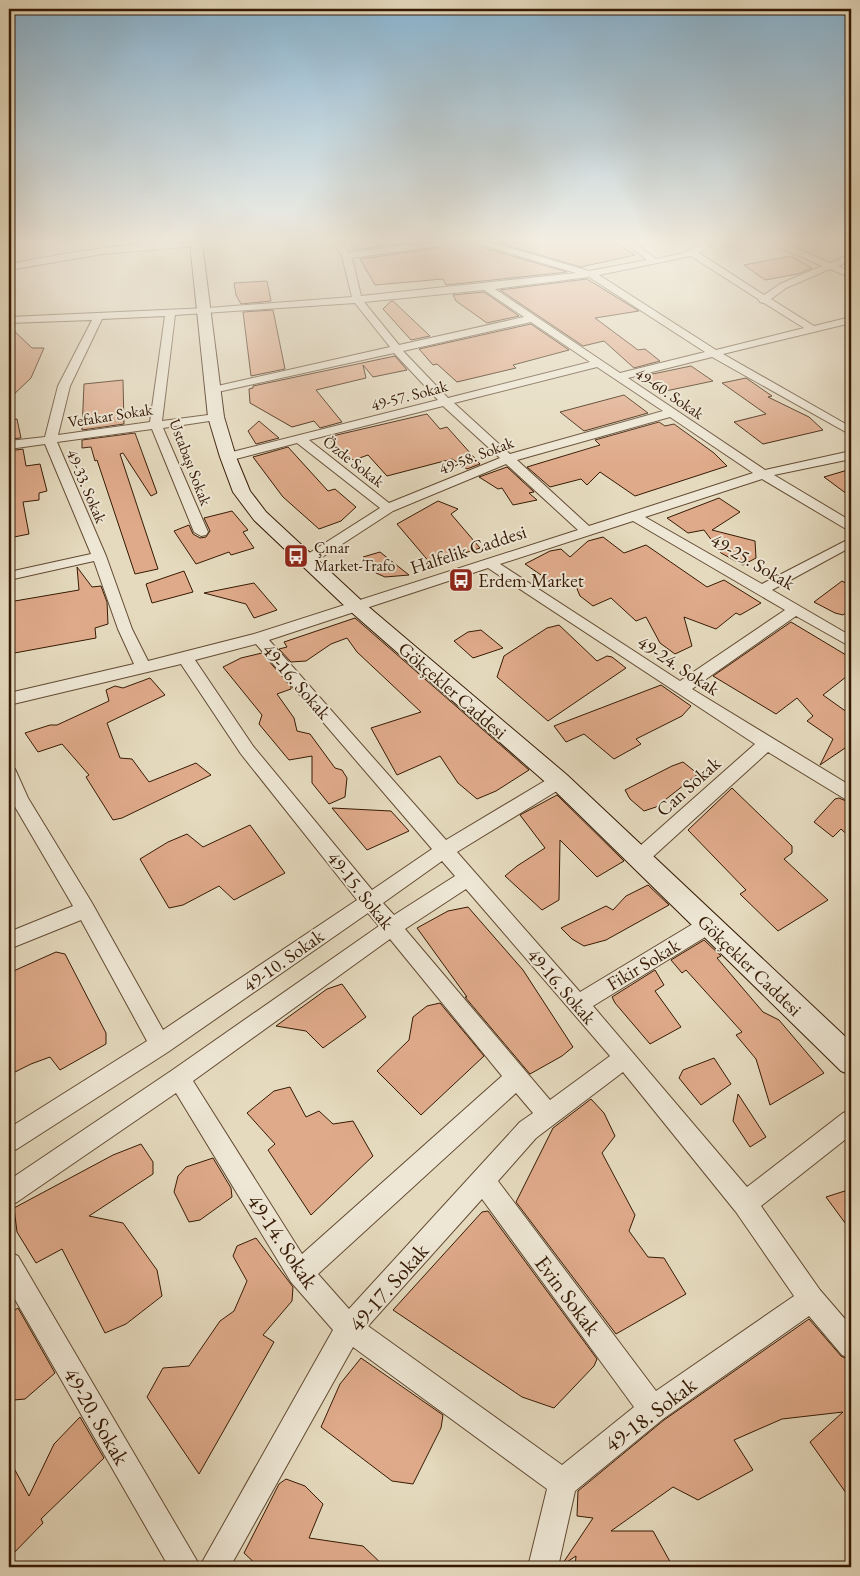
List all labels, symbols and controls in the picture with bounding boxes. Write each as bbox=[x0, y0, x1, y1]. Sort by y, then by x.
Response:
street label: 49-60. Sokak bbox=[631, 363, 709, 424]
street label: 49-57. Sokak bbox=[368, 375, 450, 416]
street label: Vefakar Sokak bbox=[66, 398, 154, 433]
street label: Ustabaşı Sokak bbox=[164, 416, 217, 509]
street label: Özde Sokak bbox=[319, 431, 389, 492]
street label: 49-58. Sokak bbox=[436, 431, 517, 479]
street label: 49-33. Sokak bbox=[62, 446, 112, 527]
street label: Halfelik Caddesi bbox=[407, 519, 530, 580]
street label: 49-25. Sokak bbox=[706, 527, 800, 596]
place label: Çınar Market-Trafo bbox=[314, 537, 396, 576]
bus stop icon: Çınar Market-Trafo bbox=[283, 543, 309, 569]
bus stop icon: Erdem Market bbox=[448, 567, 474, 593]
place label: Erdem Market bbox=[478, 568, 584, 593]
street label: 49-24. Sokak bbox=[633, 630, 726, 702]
street label: Gökçekler Caddesi bbox=[393, 636, 513, 745]
street label: 49-16. Sokak bbox=[257, 638, 337, 726]
street label: Can Sokak bbox=[651, 750, 727, 822]
street label: 49-15. Sokak bbox=[322, 846, 400, 935]
street label: Gökçekler Caddesi bbox=[692, 909, 808, 1022]
street label: 49-10. Sokak bbox=[238, 923, 330, 997]
street label: Fikir Sokak bbox=[602, 932, 686, 996]
street label: 49-16. Sokak bbox=[522, 943, 602, 1031]
street label: 49-14. Sokak bbox=[240, 1188, 325, 1295]
street label: 49-17. Sokak bbox=[342, 1237, 435, 1338]
street label: Evin Sokak bbox=[528, 1249, 608, 1342]
street label: 49-20. Sokak bbox=[57, 1362, 136, 1471]
street label: 49-18. Sokak bbox=[598, 1370, 703, 1458]

